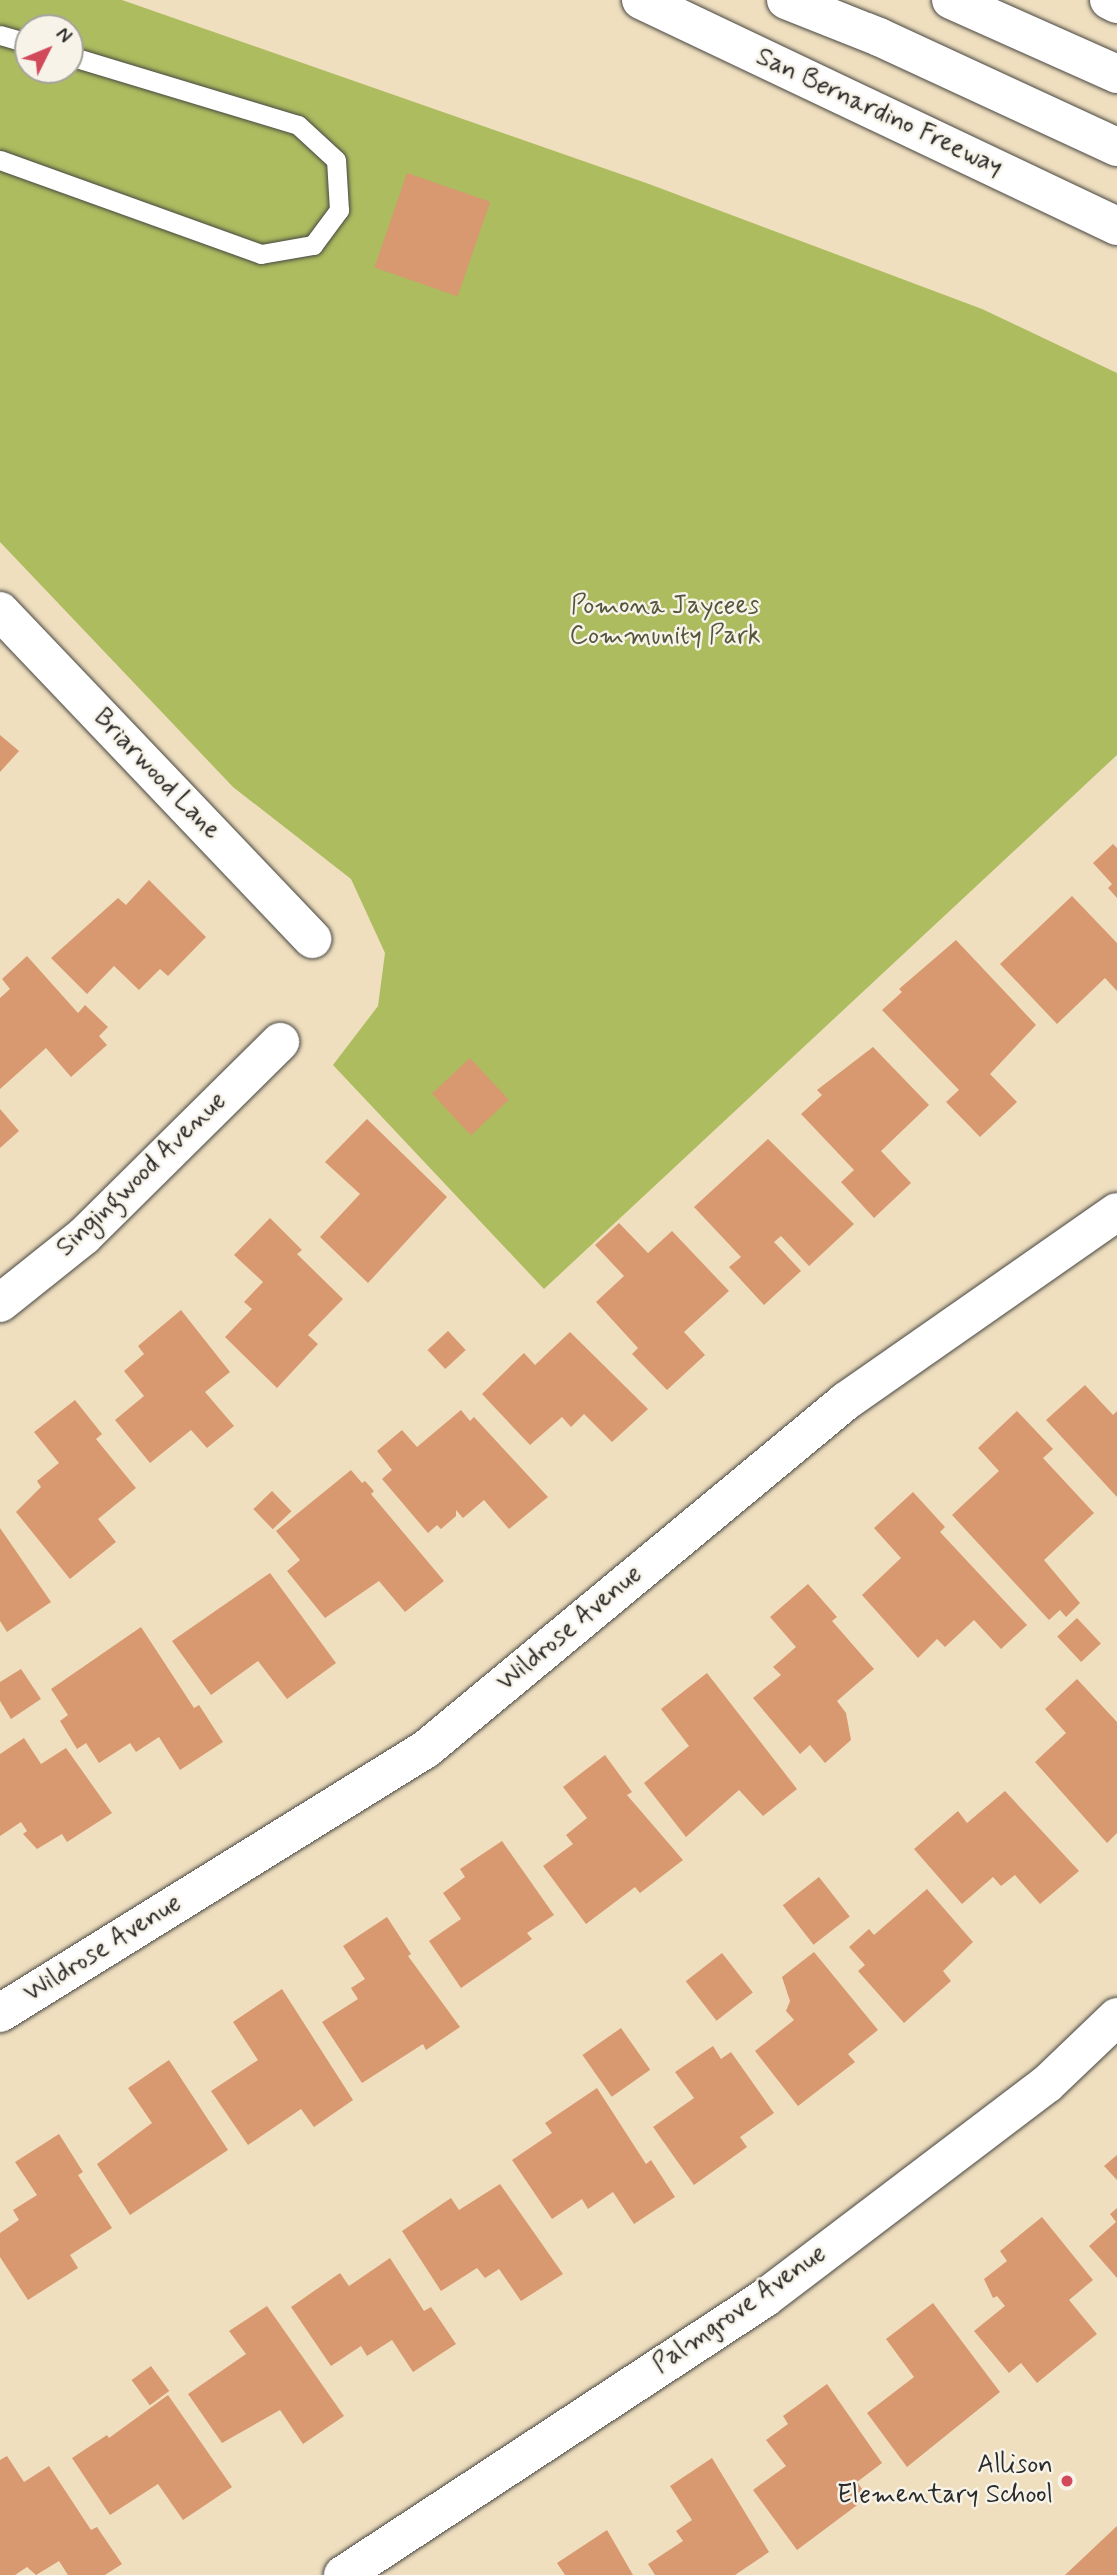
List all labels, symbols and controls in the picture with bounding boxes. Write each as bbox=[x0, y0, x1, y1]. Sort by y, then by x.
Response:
north arrow bbox=[14, 14, 84, 84]
text: N bbox=[50, 23, 77, 49]
street label: San Bernardino Freeway bbox=[744, 39, 1014, 187]
park label: Pomona Jaycees Community Park bbox=[569, 591, 761, 652]
street label: Briarwood Lane bbox=[85, 702, 227, 848]
street label: Singingwood Avenue bbox=[52, 1087, 232, 1263]
street label: Wildrose Avenue bbox=[490, 1558, 650, 1700]
street label: Wildrose Avenue bbox=[17, 1887, 189, 2011]
street label: Palmgrove Avenue bbox=[646, 2238, 834, 2382]
place label: Allison Elementary School bbox=[837, 2450, 1053, 2512]
marker: Allison Elementary School bbox=[1059, 2473, 1075, 2489]

